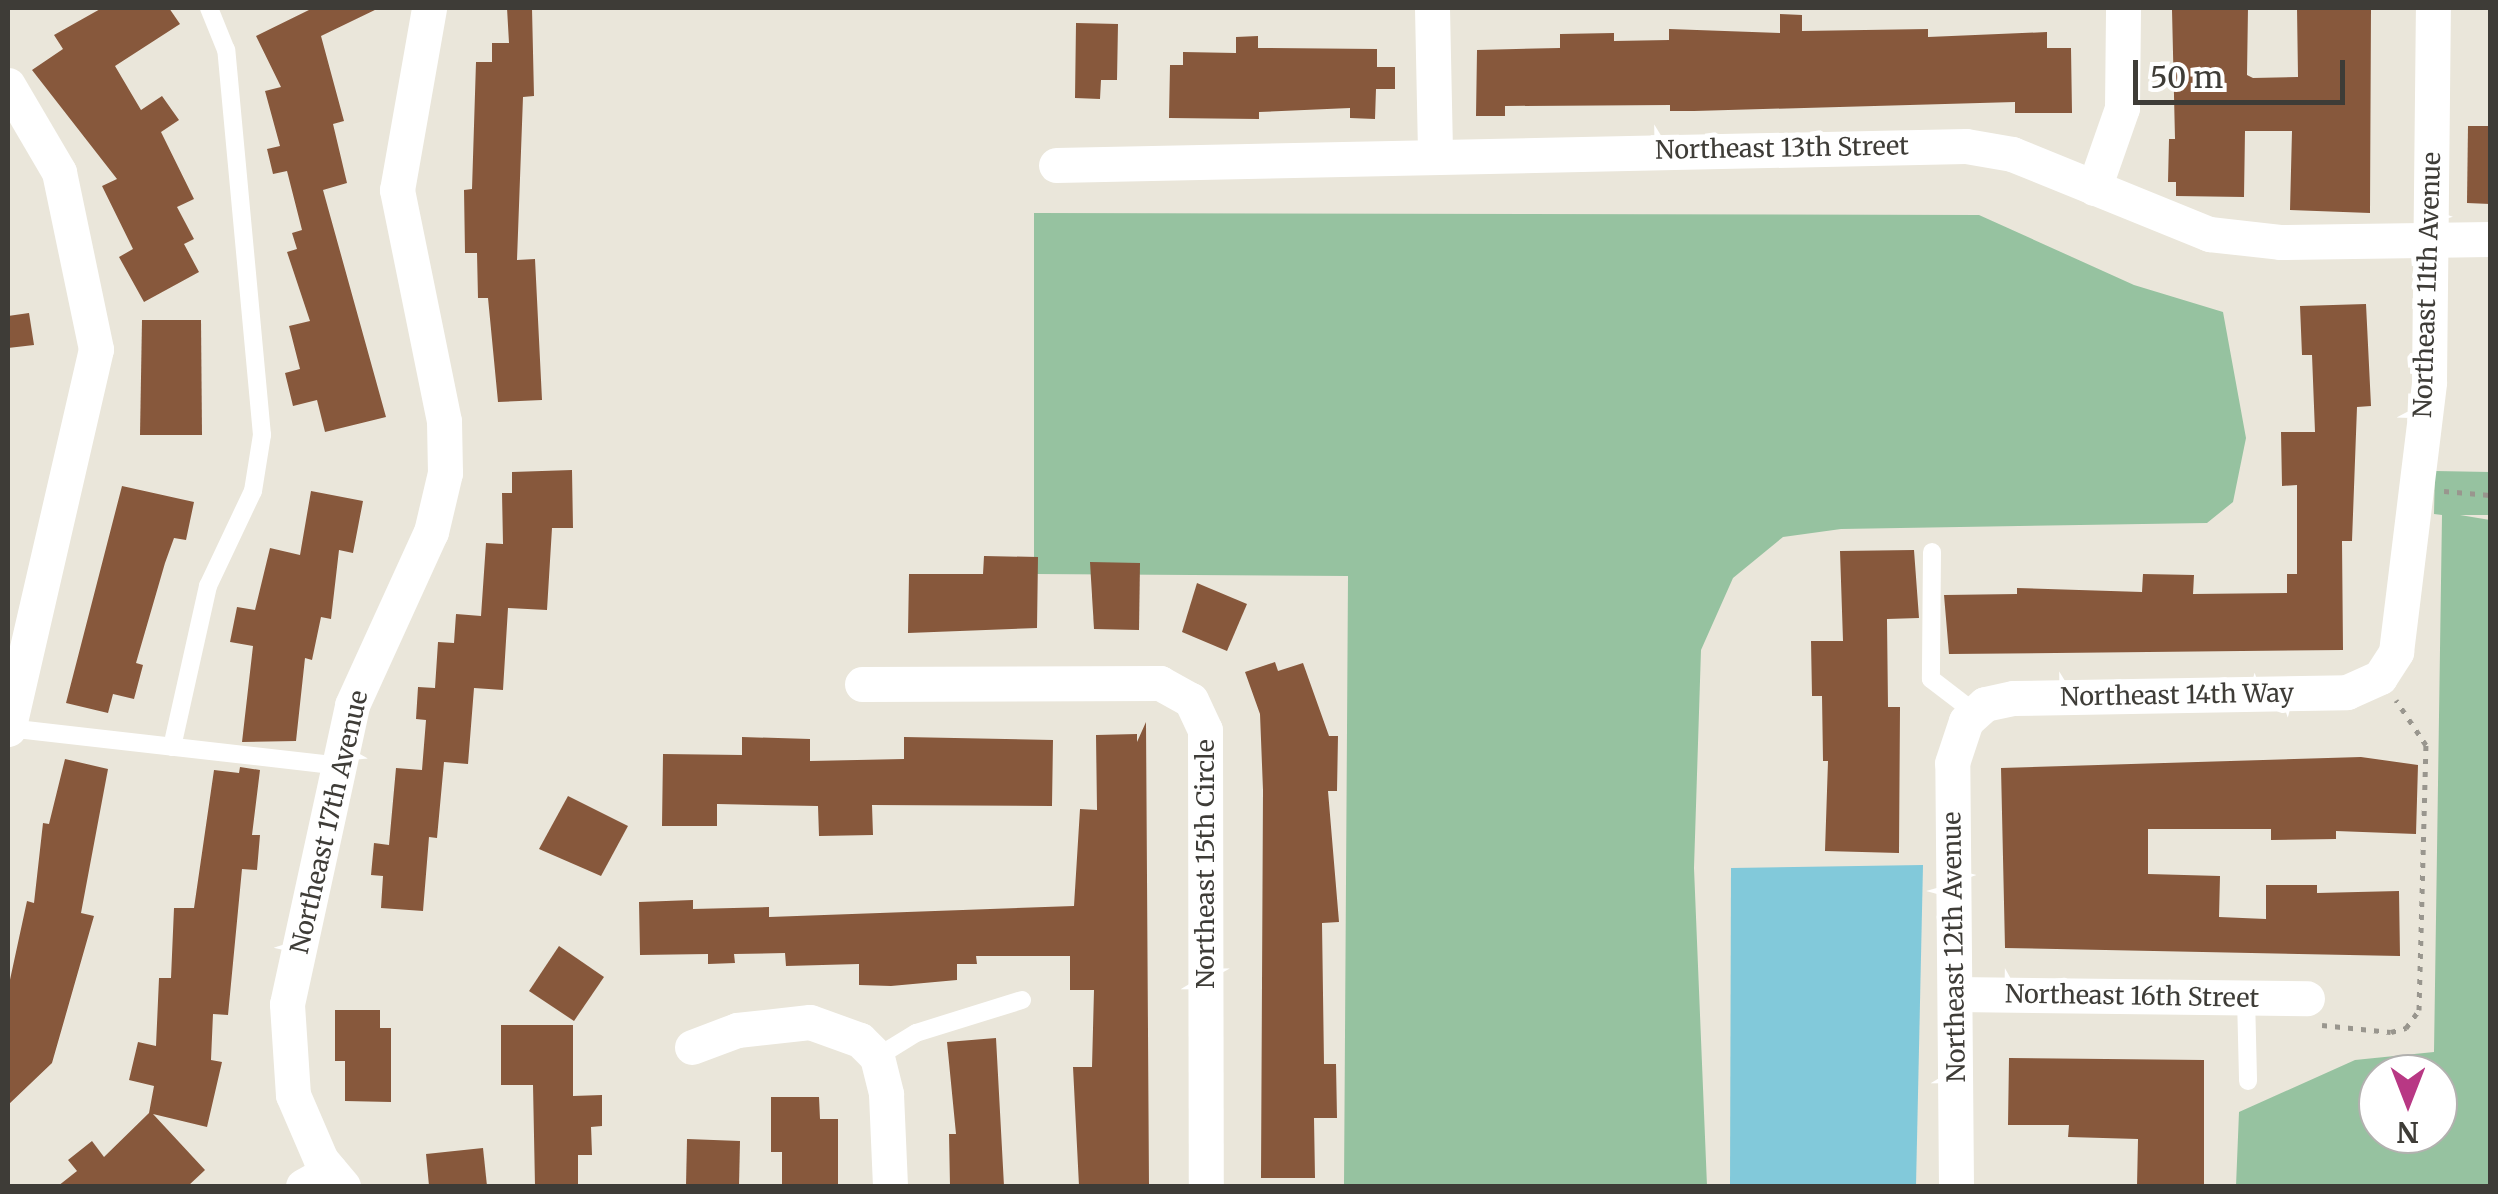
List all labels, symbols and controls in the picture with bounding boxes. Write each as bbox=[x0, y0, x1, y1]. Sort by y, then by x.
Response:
scale bar bbox=[2138, 40, 2350, 102]
text: 50 m bbox=[2150, 58, 2223, 96]
street label: Northeast 13th Street bbox=[1655, 131, 1909, 165]
street label: Northeast 11th Avenue bbox=[2407, 151, 2447, 419]
street label: Northeast 14th Way bbox=[2060, 678, 2294, 712]
street label: Northeast 17th Avenue bbox=[284, 688, 374, 956]
street label: Northeast 15th Circle bbox=[1190, 739, 1220, 989]
street label: Northeast 12th Avenue bbox=[1937, 811, 1971, 1083]
street label: Northeast 16th Street bbox=[2005, 979, 2259, 1013]
north arrow bbox=[2358, 1054, 2458, 1154]
text: N bbox=[2397, 1114, 2419, 1150]

